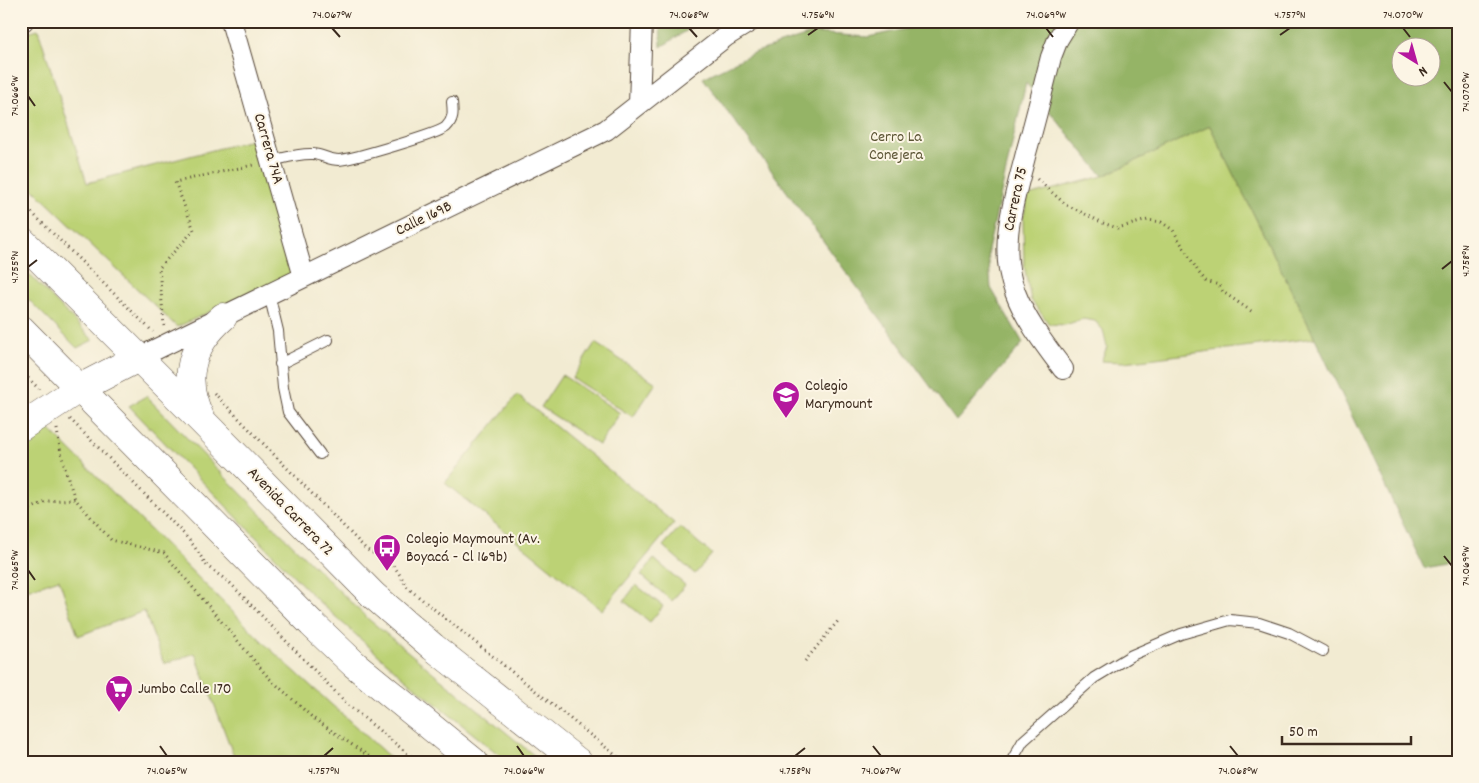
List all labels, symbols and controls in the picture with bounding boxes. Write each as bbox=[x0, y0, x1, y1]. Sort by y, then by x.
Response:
text: 74.067°W bbox=[312, 7, 352, 24]
text: 74.068°W bbox=[669, 7, 709, 24]
text: 4.756°N bbox=[802, 7, 834, 24]
text: 74.069°W bbox=[1026, 7, 1066, 24]
text: 4.757°N bbox=[1274, 7, 1306, 24]
text: 74.070°W bbox=[1383, 7, 1423, 24]
north arrow bbox=[1392, 38, 1442, 88]
text: N bbox=[1414, 61, 1431, 81]
text: 74.070°W bbox=[1458, 72, 1475, 112]
text: 74.066°W bbox=[7, 76, 24, 116]
street label: Carrera 74A bbox=[247, 111, 289, 187]
park label: Cerro La Conejera bbox=[869, 126, 924, 167]
street label: Carrera 75 bbox=[998, 165, 1034, 233]
street label: Calle 169B bbox=[392, 196, 456, 242]
text: 4.758°N bbox=[1458, 245, 1475, 277]
text: 4.755°N bbox=[7, 251, 24, 283]
place label: Colegio Marymount bbox=[805, 375, 873, 416]
school or university icon: Colegio Marymount bbox=[771, 380, 801, 419]
street label: Avenida Carrera 72 bbox=[241, 462, 339, 562]
place label: Colegio Maymount (Av. Boyacá - Cl 169b) bbox=[406, 528, 540, 569]
bus stop icon: Colegio Maymount (Av. Boyacá - Cl 169b) bbox=[372, 533, 402, 572]
text: 74.069°W bbox=[1458, 546, 1475, 586]
text: 74.065°W bbox=[7, 550, 24, 590]
supermarket icon: Jumbo Calle 170 bbox=[104, 674, 134, 713]
place label: Jumbo Calle 170 bbox=[138, 678, 232, 701]
scale bar bbox=[1282, 713, 1410, 745]
text: 50 m bbox=[1289, 722, 1318, 744]
text: 74.065°W bbox=[147, 763, 187, 780]
text: 4.757°N bbox=[308, 763, 340, 780]
text: 74.066°W bbox=[504, 763, 544, 780]
text: 4.758°N bbox=[779, 763, 811, 780]
text: 74.067°W bbox=[861, 763, 901, 780]
text: 74.068°W bbox=[1218, 763, 1258, 780]

